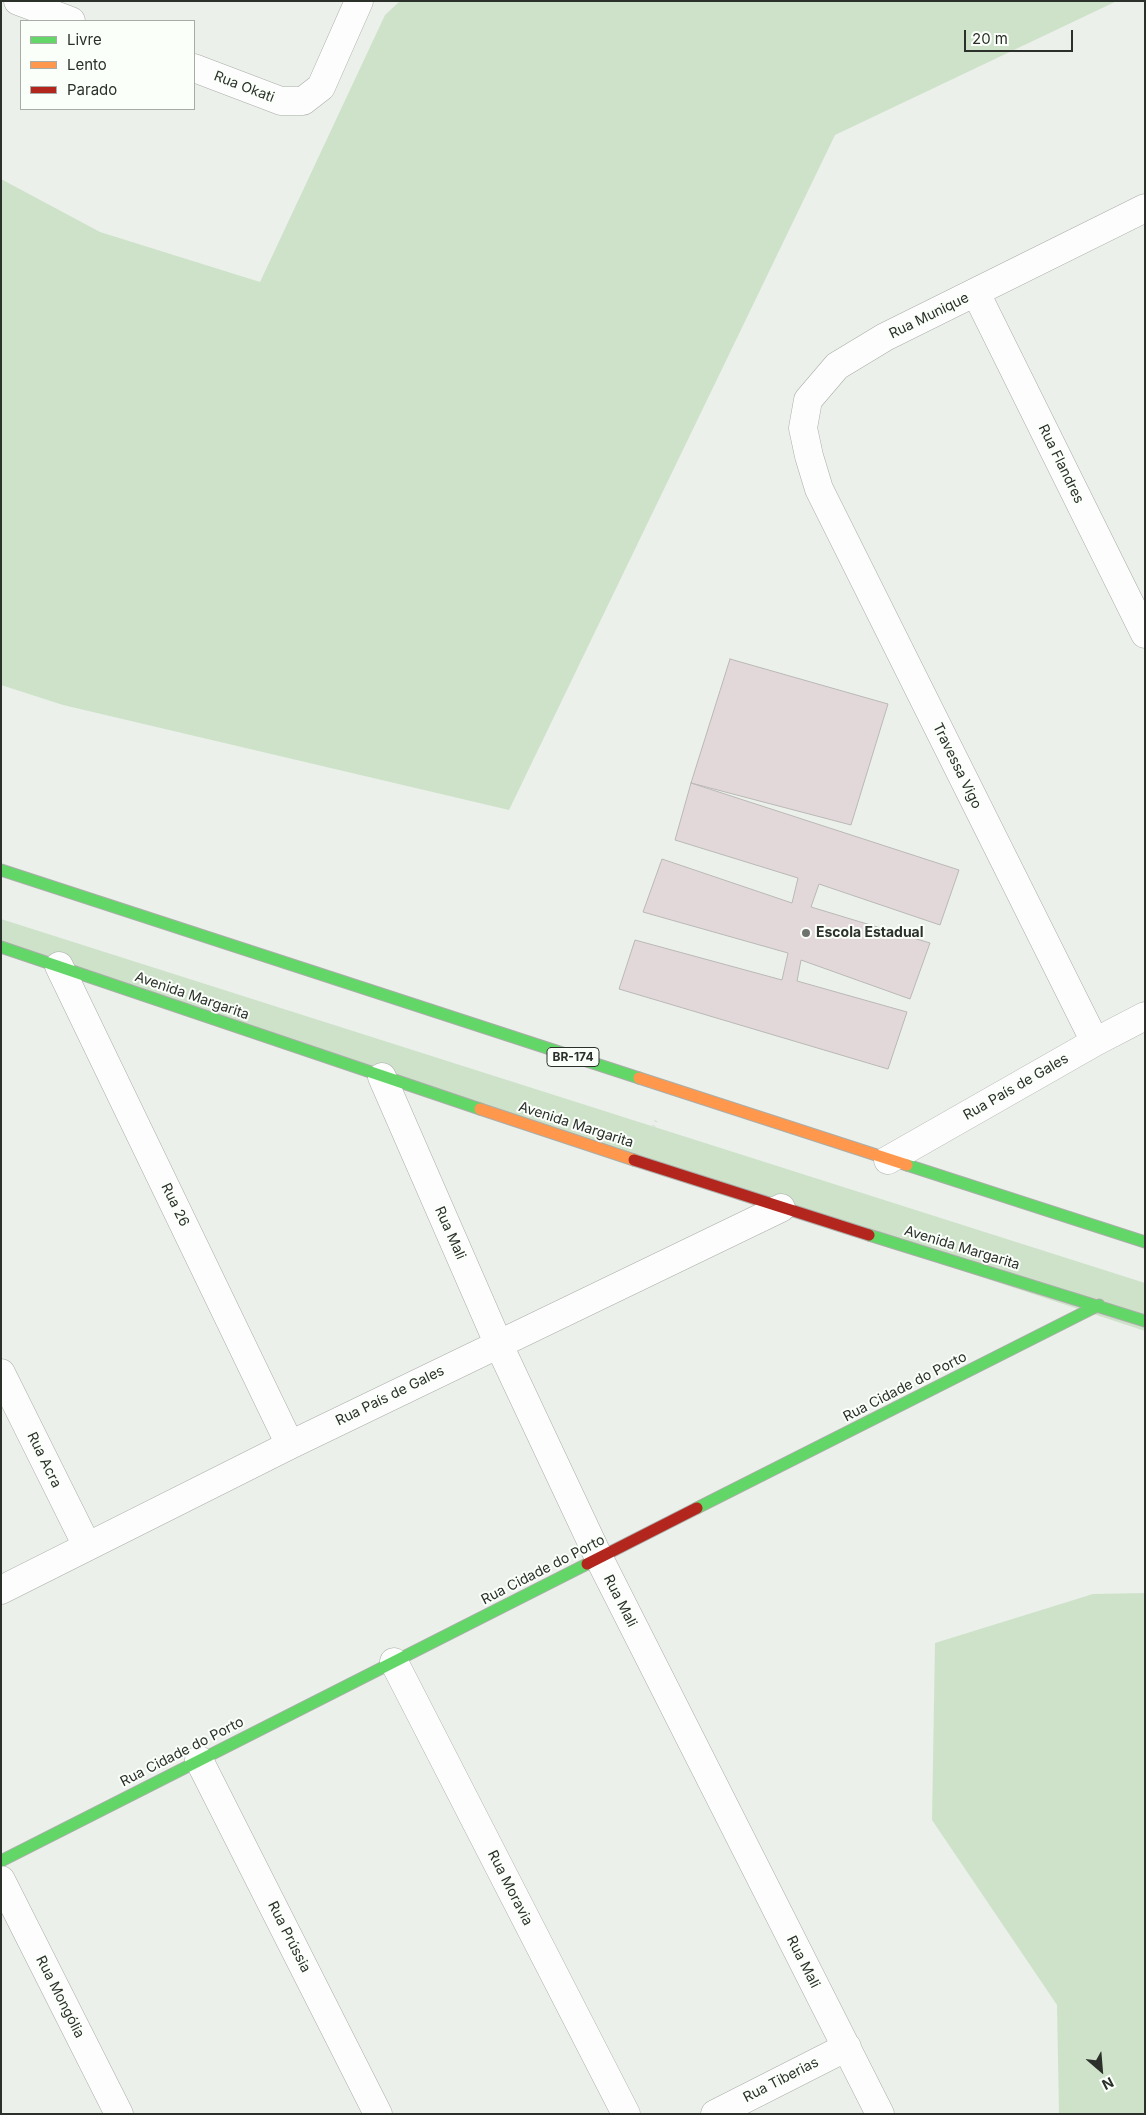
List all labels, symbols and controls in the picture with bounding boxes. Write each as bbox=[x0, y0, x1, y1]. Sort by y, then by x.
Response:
legend bbox=[20, 20, 195, 110]
scale bar bbox=[966, 20, 1075, 52]
text: 20 m bbox=[972, 29, 1008, 48]
text: Livre bbox=[67, 30, 102, 49]
text: Lento bbox=[67, 55, 107, 74]
street label: Rua Okati bbox=[211, 68, 277, 106]
text: Parado bbox=[67, 80, 117, 99]
street label: Rua Munique bbox=[886, 289, 972, 343]
street label: Rua Flandres bbox=[1035, 422, 1087, 506]
street label: Travessa Vigo bbox=[929, 720, 985, 812]
place label: Escola Estadual bbox=[816, 925, 924, 941]
marker: Escola Estadual bbox=[800, 927, 812, 939]
street label: Avenida Margarita bbox=[133, 969, 251, 1023]
road number: BR-174 bbox=[547, 1048, 599, 1066]
street label: Rua País de Gales bbox=[960, 1050, 1072, 1124]
street label: Avenida Margarita bbox=[516, 1098, 636, 1152]
street label: Rua 26 bbox=[157, 1181, 193, 1229]
street label: Rua Mali bbox=[431, 1204, 469, 1262]
street label: Avenida Margarita bbox=[902, 1222, 1022, 1274]
street label: Rua Cidade do Porto bbox=[840, 1349, 970, 1425]
street label: Rua País de Gales bbox=[333, 1362, 447, 1430]
street label: Rua Acra bbox=[23, 1429, 65, 1491]
street label: Rua Cidade do Porto bbox=[478, 1532, 608, 1608]
street label: Rua Mali bbox=[600, 1572, 640, 1630]
street label: Rua Cidade do Porto bbox=[117, 1714, 247, 1790]
street label: Rua Moravia bbox=[484, 1848, 536, 1928]
street label: Rua Prússia bbox=[264, 1899, 314, 1975]
street label: Rua Mali bbox=[783, 1933, 823, 1991]
street label: Rua Mongólia bbox=[32, 1953, 88, 2041]
north arrow bbox=[1076, 2045, 1126, 2095]
street label: Rua Tiberias bbox=[740, 2054, 822, 2106]
text: N bbox=[1099, 2074, 1117, 2094]

